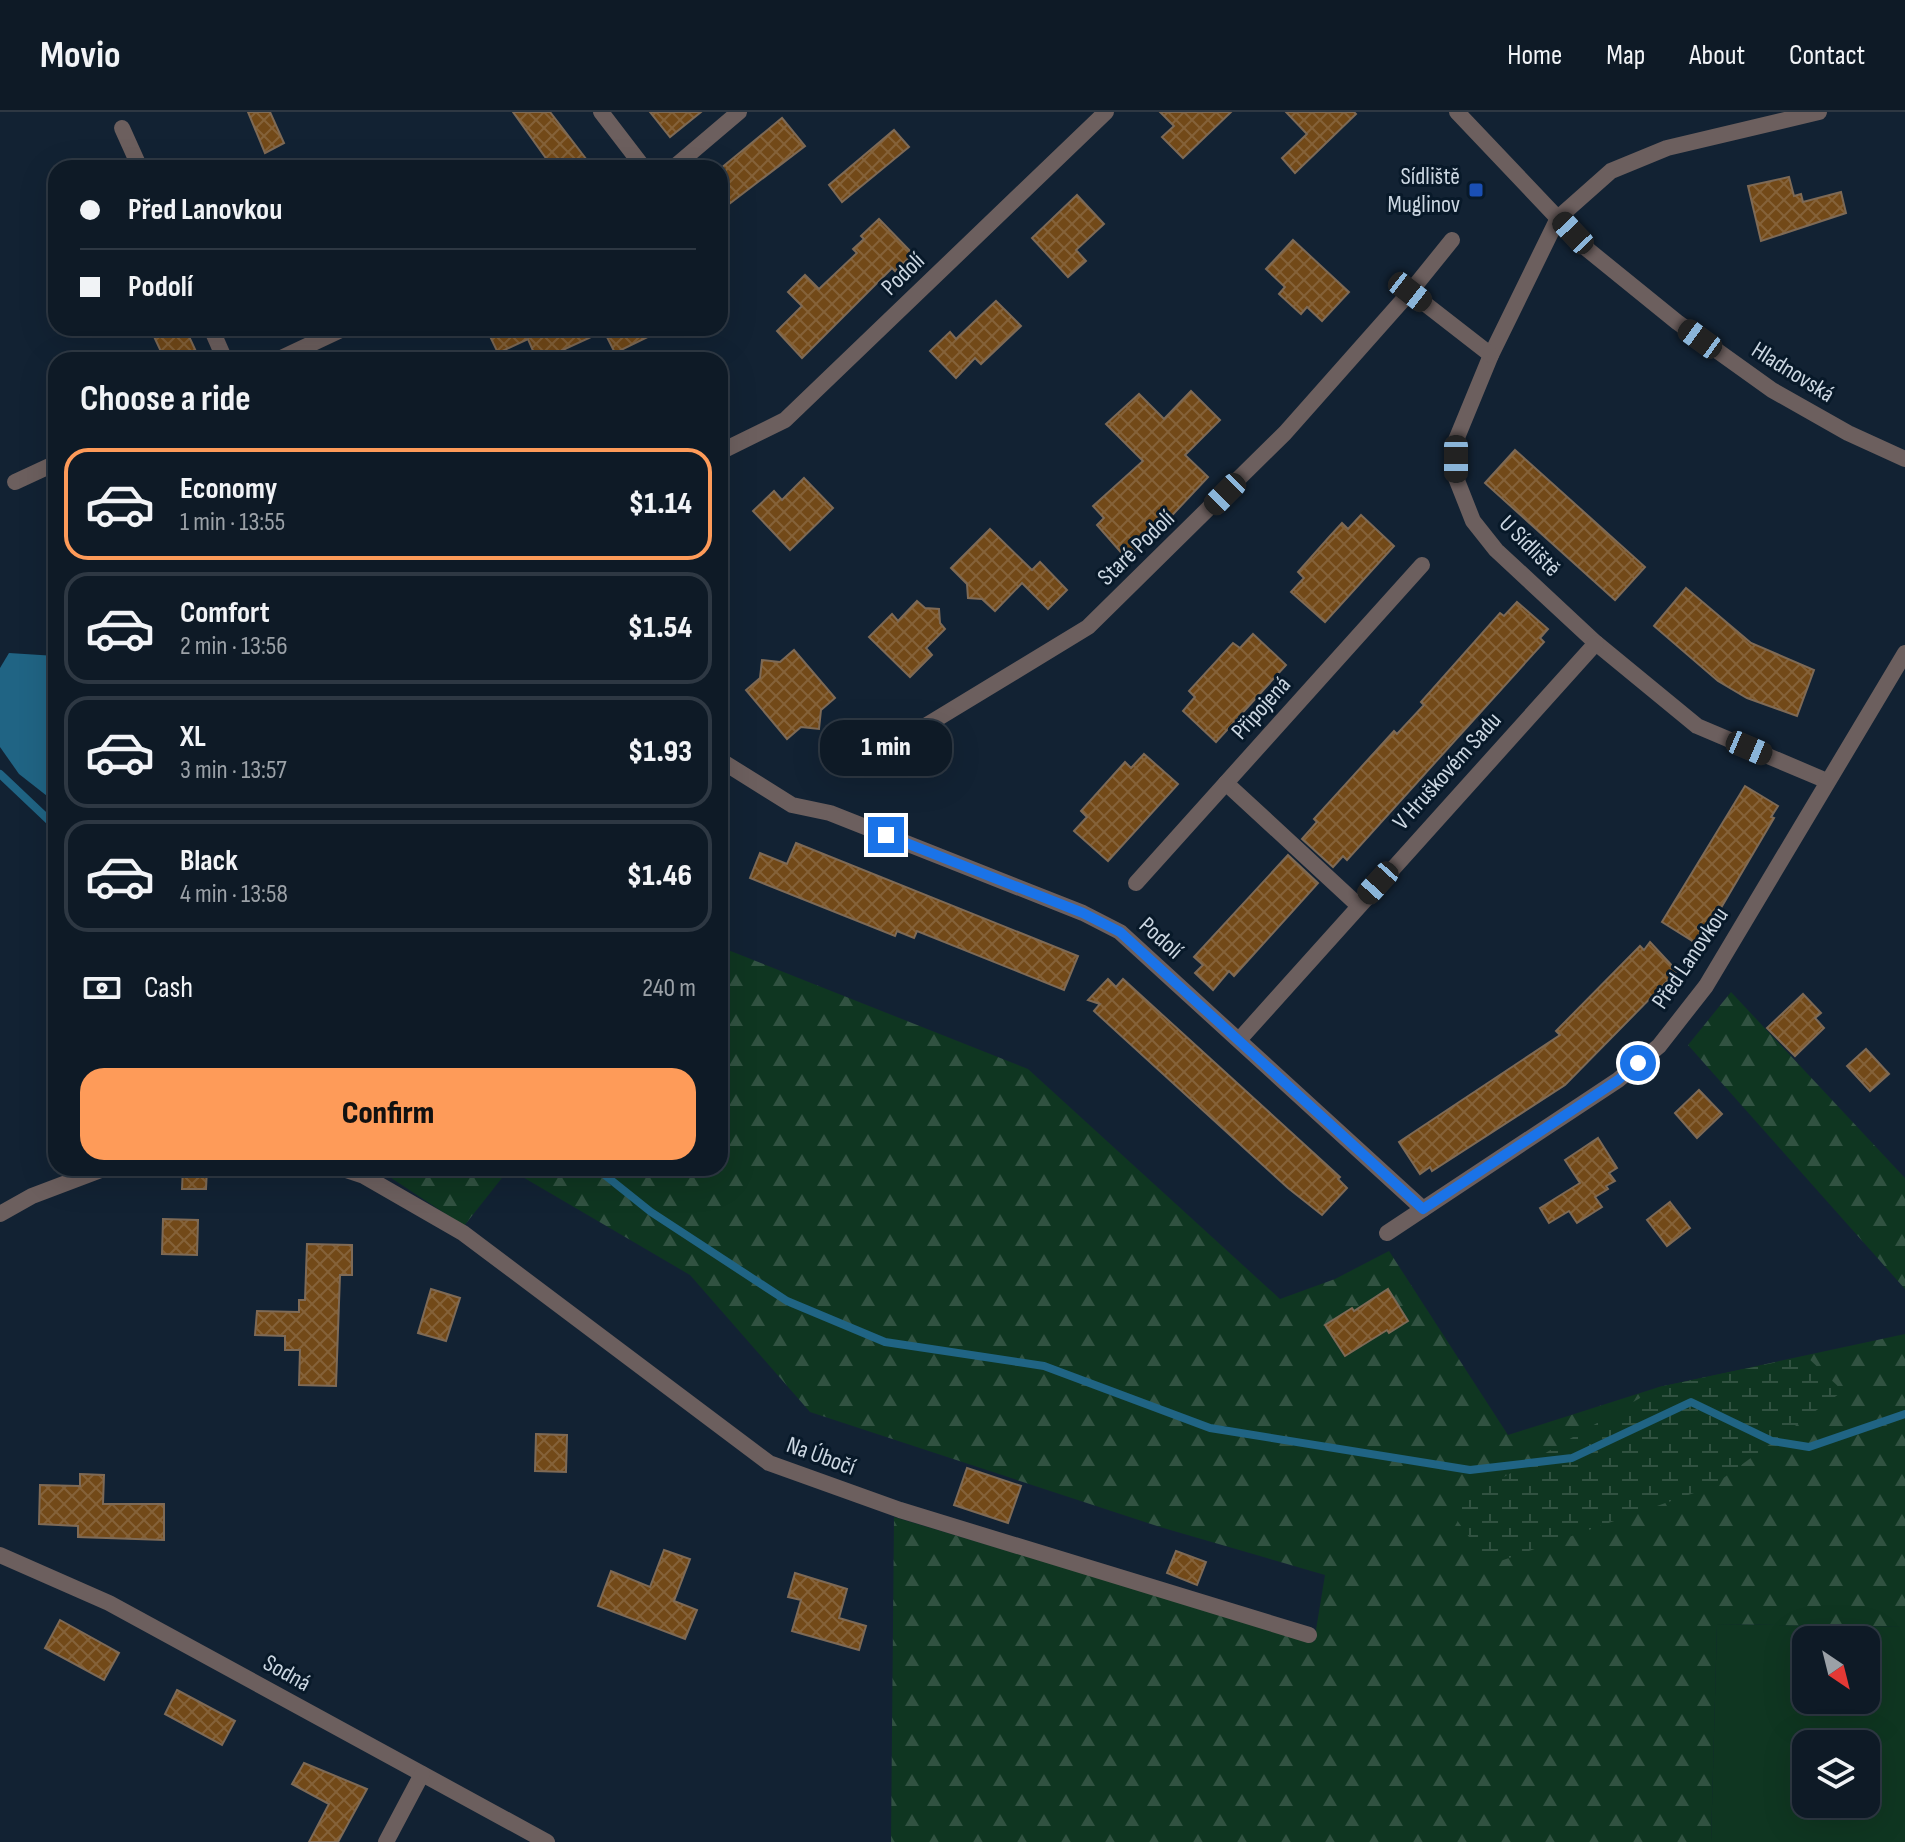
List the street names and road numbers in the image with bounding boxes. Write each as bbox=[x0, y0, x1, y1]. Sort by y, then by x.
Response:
street label: Podolí bbox=[875, 246, 931, 301]
street label: Hladnovská bbox=[1746, 335, 1840, 409]
street label: Staré Podolí bbox=[1092, 504, 1181, 592]
street label: U Sídliště bbox=[1493, 509, 1567, 583]
street label: Připojená bbox=[1225, 670, 1297, 746]
street label: V Hruškovém Sadu bbox=[1387, 706, 1507, 836]
street label: Před Lanovkou bbox=[1645, 902, 1735, 1014]
street label: Podolí bbox=[1133, 911, 1189, 966]
street label: Na Úbočí bbox=[783, 1430, 860, 1482]
street label: Sodná bbox=[258, 1648, 316, 1698]

